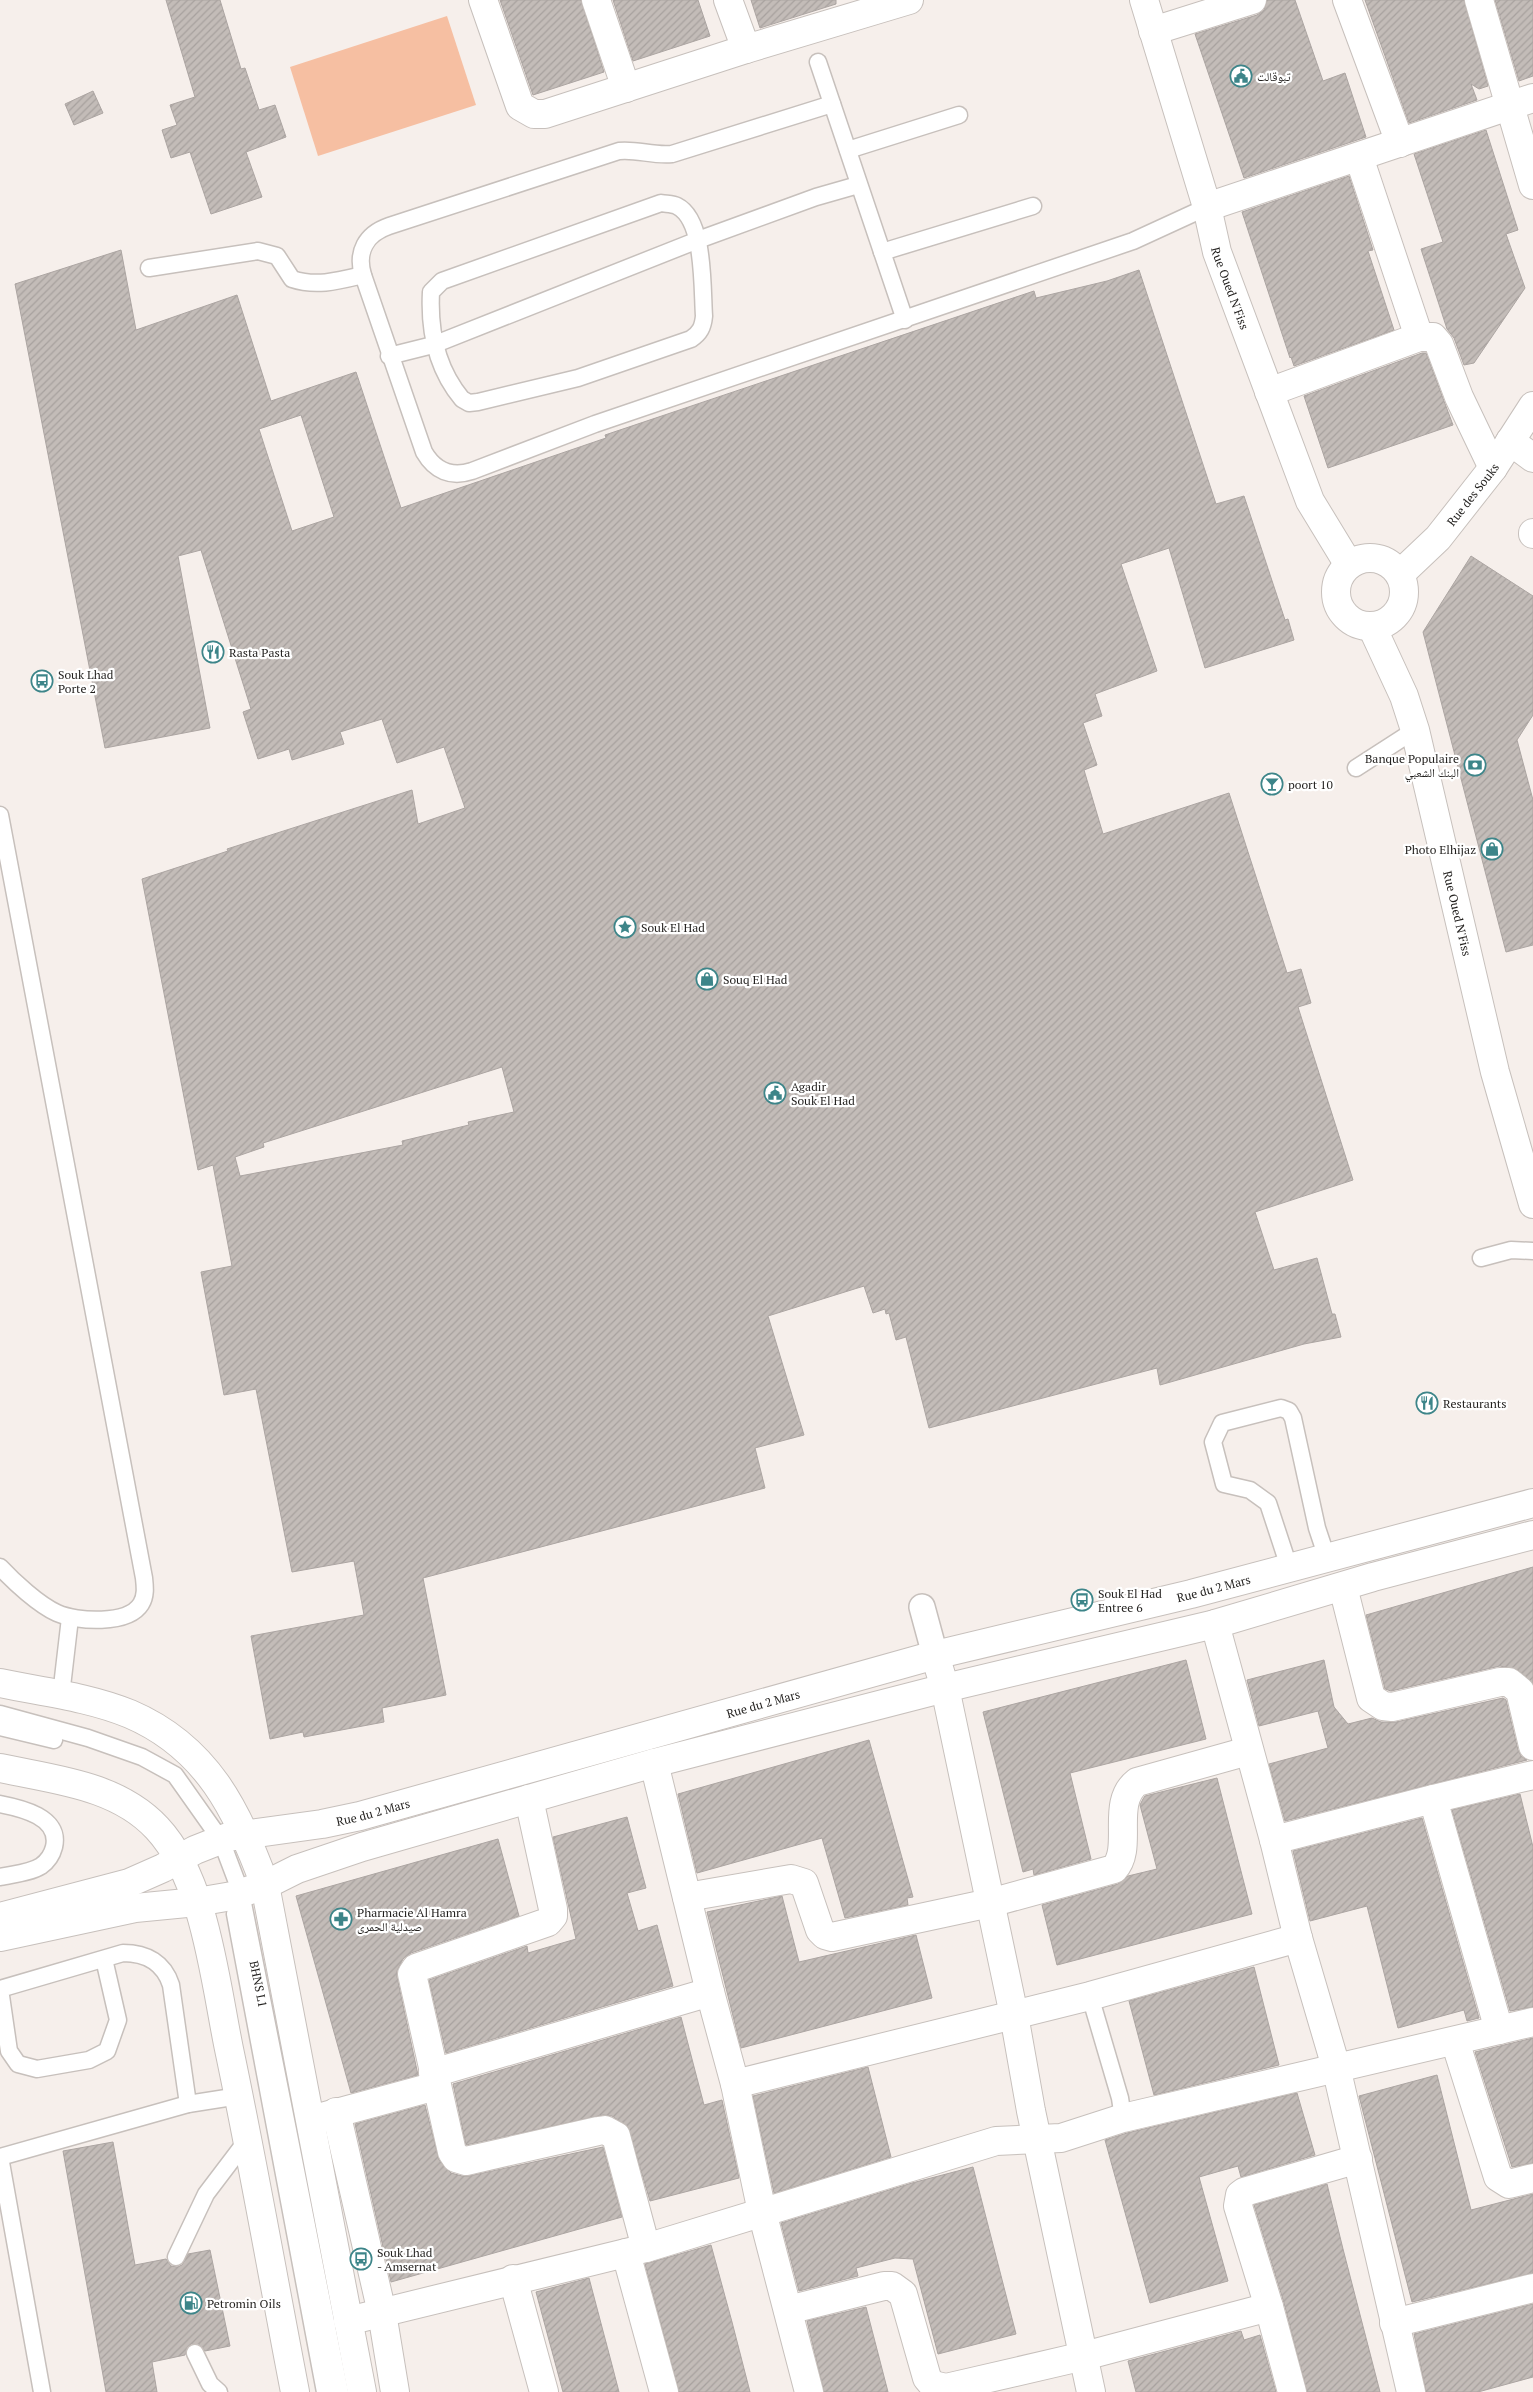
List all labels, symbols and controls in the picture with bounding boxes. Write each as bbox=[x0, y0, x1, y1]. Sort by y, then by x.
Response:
public building icon: تبوقالت bbox=[1229, 64, 1253, 88]
place label: تبوقالت bbox=[1257, 69, 1291, 84]
street label: Rue Oued N'Fiss bbox=[1209, 246, 1253, 331]
street label: Rue des Souks bbox=[1443, 460, 1502, 529]
restaurant icon: Rasta Pasta bbox=[201, 640, 225, 664]
place label: Rasta Pasta bbox=[229, 645, 290, 660]
place label: Souk Lhad Porte 2 bbox=[58, 667, 114, 696]
bus stop icon: Souk Lhad Porte 2 bbox=[30, 669, 54, 693]
place label: Banque Populaire البنك الشعبي bbox=[1365, 751, 1459, 783]
bank icon: Banque Populaire البنك الشعبي bbox=[1463, 753, 1487, 777]
bar icon: poort 10 bbox=[1260, 772, 1284, 796]
place label: poort 10 bbox=[1288, 777, 1333, 792]
shop icon: Photo Elhijaz bbox=[1480, 837, 1504, 861]
place label: Photo Elhijaz bbox=[1405, 842, 1476, 857]
street label: Rue Oued N'Fiss bbox=[1441, 869, 1475, 957]
place icon: Souk El Had bbox=[613, 915, 637, 939]
place label: Souk El Had bbox=[641, 920, 705, 935]
shop icon: Souq El Had bbox=[695, 967, 719, 991]
place label: Souq El Had bbox=[723, 972, 788, 987]
place label: Agadir Souk El Had bbox=[791, 1079, 855, 1108]
public building icon: Agadir Souk El Had bbox=[763, 1081, 787, 1105]
restaurant icon: Restaurants bbox=[1415, 1391, 1439, 1415]
place label: Restaurants bbox=[1443, 1396, 1507, 1411]
street label: Rue du 2 Mars bbox=[1175, 1571, 1252, 1605]
place label: Souk El Had Entree 6 bbox=[1098, 1586, 1162, 1615]
bus stop icon: Souk El Had Entree 6 bbox=[1070, 1588, 1094, 1612]
street label: Rue du 2 Mars bbox=[725, 1686, 801, 1721]
street label: Rue du 2 Mars bbox=[335, 1795, 411, 1828]
place label: Pharmacie Al Hamra صيدلية الحمرى bbox=[357, 1905, 467, 1934]
pharmacy icon: Pharmacie Al Hamra صيدلية الحمرى bbox=[329, 1907, 353, 1931]
street label: BHNS L1 bbox=[247, 1959, 271, 2009]
place label: Souk Lhad - Amsernat bbox=[377, 2245, 437, 2274]
bus stop icon: Souk Lhad - Amsernat bbox=[349, 2247, 373, 2271]
fuel station icon: Petromin Oils bbox=[179, 2291, 203, 2315]
place label: Petromin Oils bbox=[207, 2296, 281, 2311]

